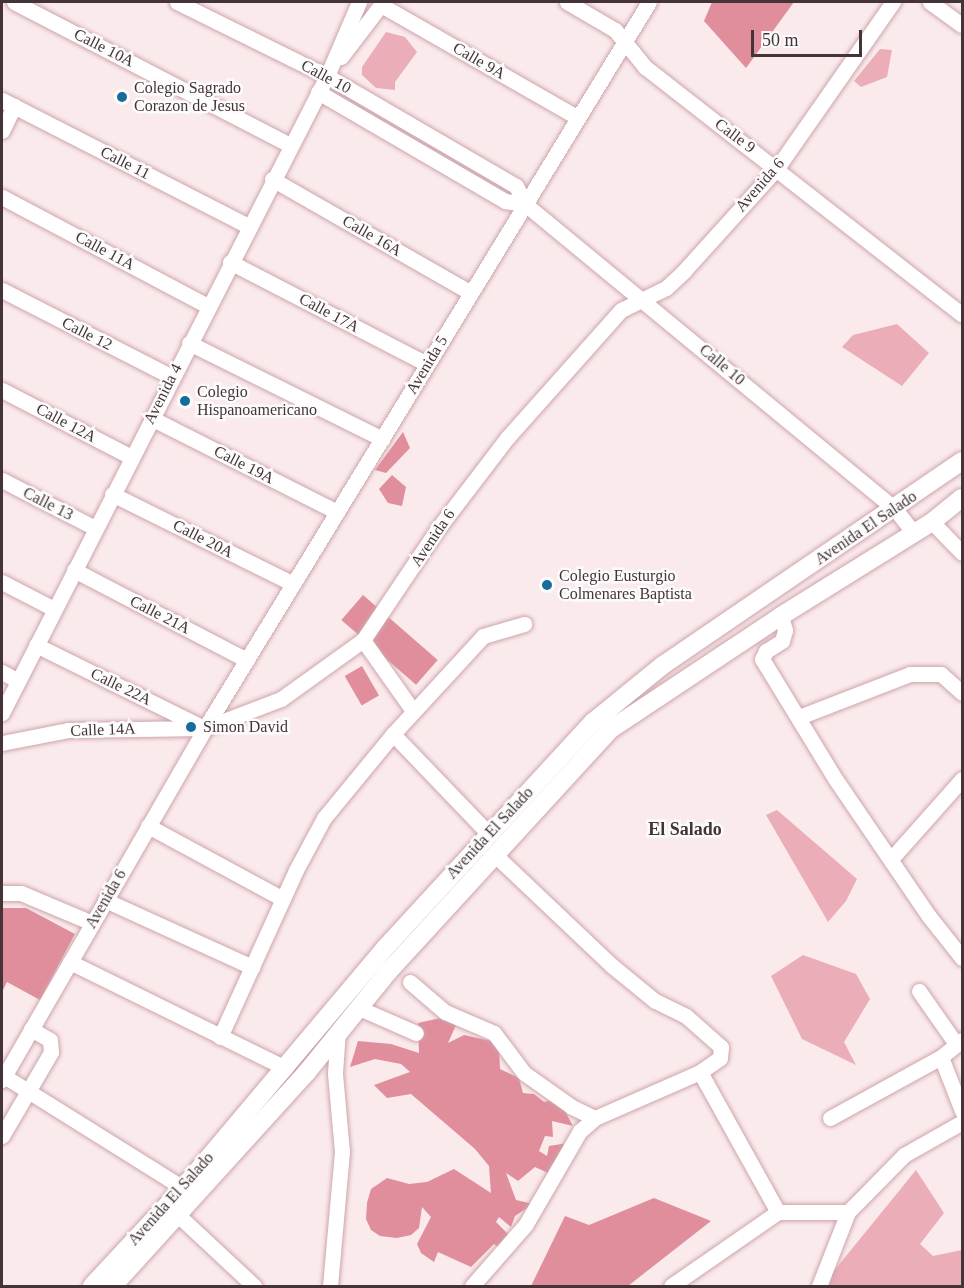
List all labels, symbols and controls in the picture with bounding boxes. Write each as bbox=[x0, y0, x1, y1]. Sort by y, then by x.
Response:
scale bar bbox=[754, 18, 865, 56]
street label: Calle 10A bbox=[71, 25, 137, 71]
text: 50 m bbox=[762, 30, 799, 50]
street label: Calle 9A bbox=[449, 38, 509, 84]
street label: Calle 10 bbox=[298, 56, 354, 98]
place label: Colegio Sagrado Corazon de Jesus bbox=[134, 78, 245, 116]
marker: Colegio Sagrado Corazon de Jesus bbox=[115, 90, 129, 104]
street label: Calle 9 bbox=[711, 115, 759, 157]
street label: Calle 11 bbox=[97, 142, 153, 184]
street label: Avenida 6 bbox=[731, 154, 789, 216]
street label: Calle 16A bbox=[339, 211, 405, 261]
street label: Calle 11A bbox=[72, 227, 138, 275]
street label: Calle 17A bbox=[296, 289, 362, 337]
street label: Calle 12 bbox=[59, 313, 115, 355]
street label: Avenida 5 bbox=[402, 332, 452, 398]
street label: Calle 10 bbox=[695, 340, 749, 390]
street label: Avenida 4 bbox=[140, 361, 186, 427]
place label: Colegio Hispanoamericano bbox=[197, 382, 317, 420]
marker: Colegio Hispanoamericano bbox=[178, 394, 192, 408]
street label: Calle 12A bbox=[33, 399, 99, 447]
street label: Calle 19A bbox=[211, 442, 277, 488]
street label: Calle 13 bbox=[20, 483, 76, 525]
street label: Avenida El Salado bbox=[811, 487, 921, 569]
street label: Avenida 6 bbox=[407, 506, 459, 570]
street label: Calle 20A bbox=[170, 516, 236, 562]
place label: Colegio Eusturgio Colmenares Baptista bbox=[559, 566, 692, 604]
marker: Colegio Eusturgio Colmenares Baptista bbox=[540, 578, 554, 592]
street label: Calle 21A bbox=[127, 592, 193, 638]
street label: Calle 22A bbox=[87, 664, 155, 710]
place label: Simon David bbox=[203, 717, 288, 737]
street label: Calle 14A bbox=[70, 719, 136, 741]
marker: Simon David bbox=[184, 720, 198, 734]
street label: Avenida El Salado bbox=[442, 783, 538, 883]
district label: El Salado bbox=[648, 818, 722, 840]
street label: Avenida 6 bbox=[81, 866, 131, 932]
street label: Avenida El Salado bbox=[124, 1148, 218, 1250]

